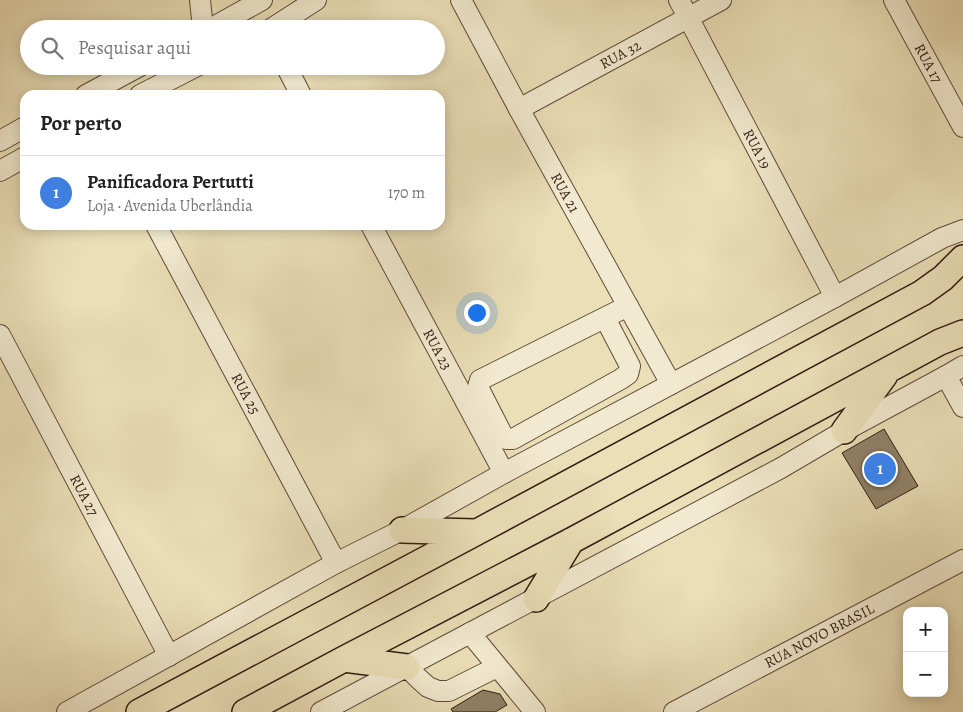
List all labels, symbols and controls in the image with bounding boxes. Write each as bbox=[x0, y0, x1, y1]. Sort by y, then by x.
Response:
search box bbox=[20, 20, 445, 75]
icon: search bbox=[38, 34, 66, 62]
text: Pesquisar aqui bbox=[78, 35, 191, 61]
street label: RUA 32 bbox=[596, 35, 644, 74]
street label: RUA 17 bbox=[910, 40, 948, 87]
text: Por perto bbox=[40, 109, 122, 137]
street label: RUA 19 bbox=[738, 125, 776, 172]
text: Panificadora Pertutti bbox=[87, 169, 254, 195]
street label: RUA 21 bbox=[546, 169, 584, 216]
text: 1 bbox=[53, 182, 59, 204]
text: 170 m bbox=[388, 182, 425, 204]
text: Loja · Avenida Uberlândia bbox=[87, 195, 253, 217]
your location bbox=[464, 300, 490, 326]
street label: RUA 23 bbox=[418, 325, 457, 373]
street label: RUA 25 bbox=[227, 369, 265, 418]
pin: 1 bbox=[864, 450, 896, 488]
street label: RUA 27 bbox=[65, 471, 104, 520]
street label: RUA NOVO BRASIL bbox=[761, 598, 878, 673]
map controls bbox=[903, 607, 948, 697]
button: + bbox=[903, 607, 948, 652]
button: − bbox=[903, 652, 948, 697]

